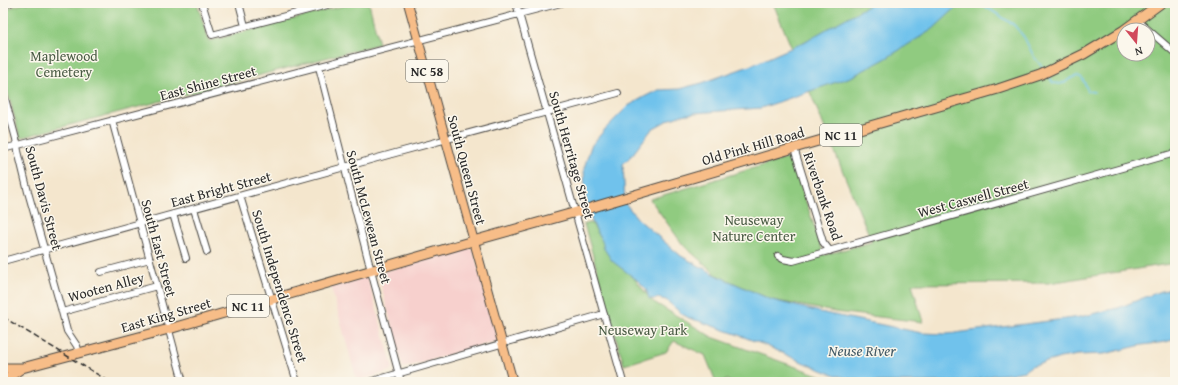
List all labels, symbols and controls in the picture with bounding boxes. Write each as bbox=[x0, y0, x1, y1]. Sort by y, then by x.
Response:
north arrow bbox=[1116, 22, 1156, 62]
text: N bbox=[1132, 43, 1145, 60]
park label: Maplewood Cemetery bbox=[30, 46, 98, 82]
road number: NC 58 bbox=[406, 60, 448, 82]
street label: East Shine Street bbox=[158, 61, 258, 105]
street label: South Herritage Street bbox=[544, 89, 600, 221]
street label: South Queen Street bbox=[443, 113, 491, 227]
street label: Old Pink Hill Road bbox=[699, 122, 807, 170]
road number: NC 11 bbox=[820, 124, 862, 146]
street label: South Davis Street bbox=[20, 144, 68, 252]
street label: South McLewean Street bbox=[342, 148, 396, 286]
street label: Riverbank Road bbox=[799, 149, 848, 243]
street label: East Bright Street bbox=[169, 166, 273, 212]
street label: West Caswell Street bbox=[915, 174, 1031, 222]
street label: South East Street bbox=[136, 197, 182, 299]
street label: South Independence Street bbox=[247, 207, 313, 365]
park label: Neuseway Nature Center bbox=[713, 210, 796, 246]
street label: Wooten Alley bbox=[66, 267, 146, 307]
street label: East King Street bbox=[119, 293, 213, 337]
road number: NC 11 bbox=[227, 295, 269, 317]
park label: Neuseway Park bbox=[599, 320, 688, 340]
water label: Neuse River bbox=[828, 340, 896, 361]

